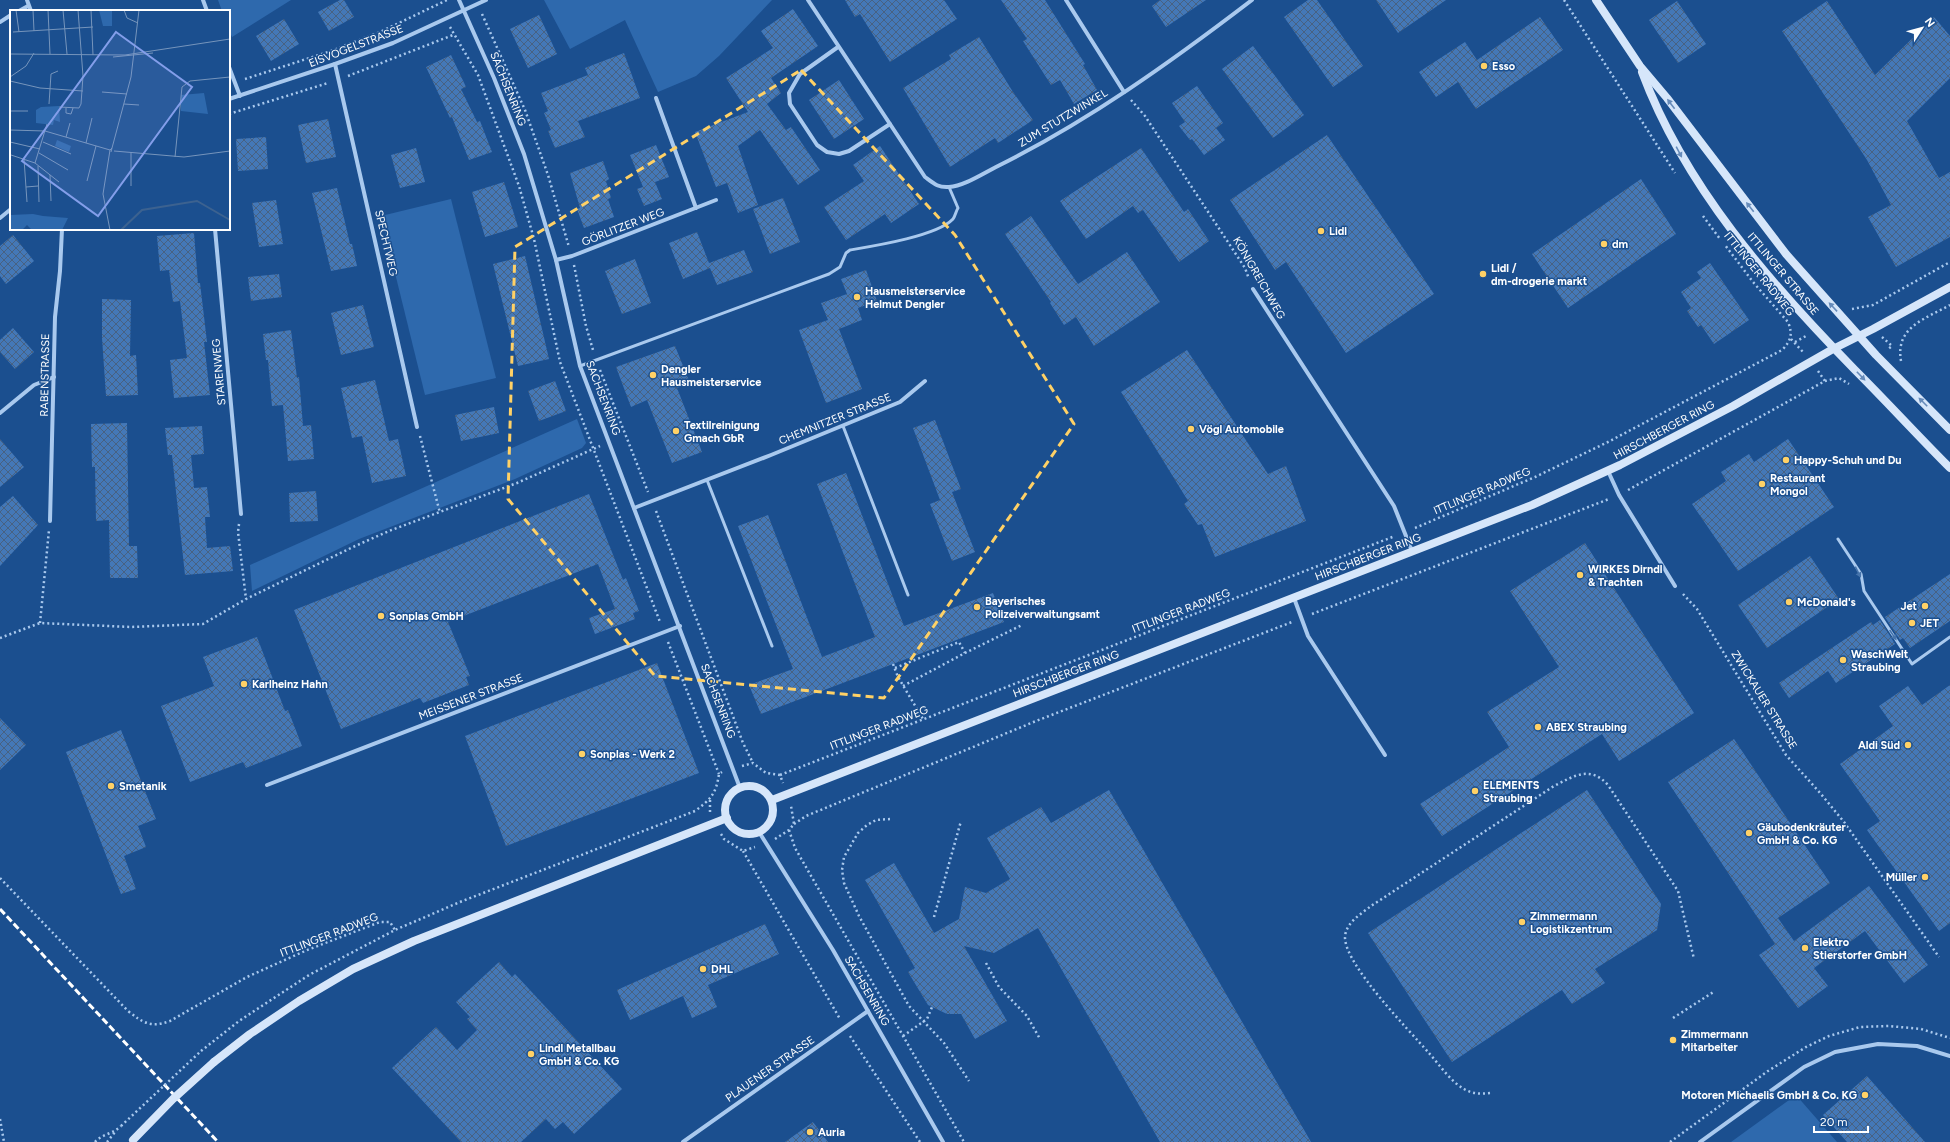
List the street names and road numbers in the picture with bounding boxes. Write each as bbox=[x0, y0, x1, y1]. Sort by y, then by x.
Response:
street label: EISVOGELSTRASSE bbox=[307, 22, 405, 70]
street label: SACHSENRING bbox=[487, 50, 529, 128]
street label: ZUM STUTZWINKEL bbox=[1016, 86, 1110, 150]
street label: GÖRLITZER WEG bbox=[580, 204, 666, 249]
street label: SPECHTWEG bbox=[372, 209, 400, 277]
street label: ITTLINGER RADWEG bbox=[1721, 229, 1797, 319]
street label: ITTLINGER STRASSE bbox=[1745, 230, 1821, 318]
street label: KÖNIGREICHWEG bbox=[1230, 234, 1289, 322]
street label: RABENSTRASSE bbox=[38, 333, 52, 417]
street label: STARENWEG bbox=[210, 338, 228, 406]
street label: SACHSENRING bbox=[583, 359, 623, 437]
street label: CHEMNITZER STRASSE bbox=[777, 391, 893, 447]
street label: HIRSCHBERGER RING bbox=[1611, 398, 1717, 462]
street label: ITTLINGER RADWEG bbox=[1432, 465, 1532, 517]
street label: HIRSCHBERGER RING bbox=[1313, 531, 1423, 583]
street label: ITTLINGER RADWEG bbox=[1130, 586, 1232, 636]
street label: HIRSCHBERGER RING bbox=[1011, 648, 1121, 700]
street label: ZWICKAUER STRASSE bbox=[1728, 648, 1800, 752]
street label: SACHSENRING bbox=[698, 662, 738, 740]
street label: MEISSENER STRASSE bbox=[417, 671, 525, 723]
street label: ITTLINGER RADWEG bbox=[828, 703, 930, 753]
street label: ITTLINGER RADWEG bbox=[278, 910, 380, 960]
street label: SACHSENRING bbox=[842, 954, 892, 1028]
street label: PLAUENER STRASSE bbox=[723, 1033, 817, 1105]

